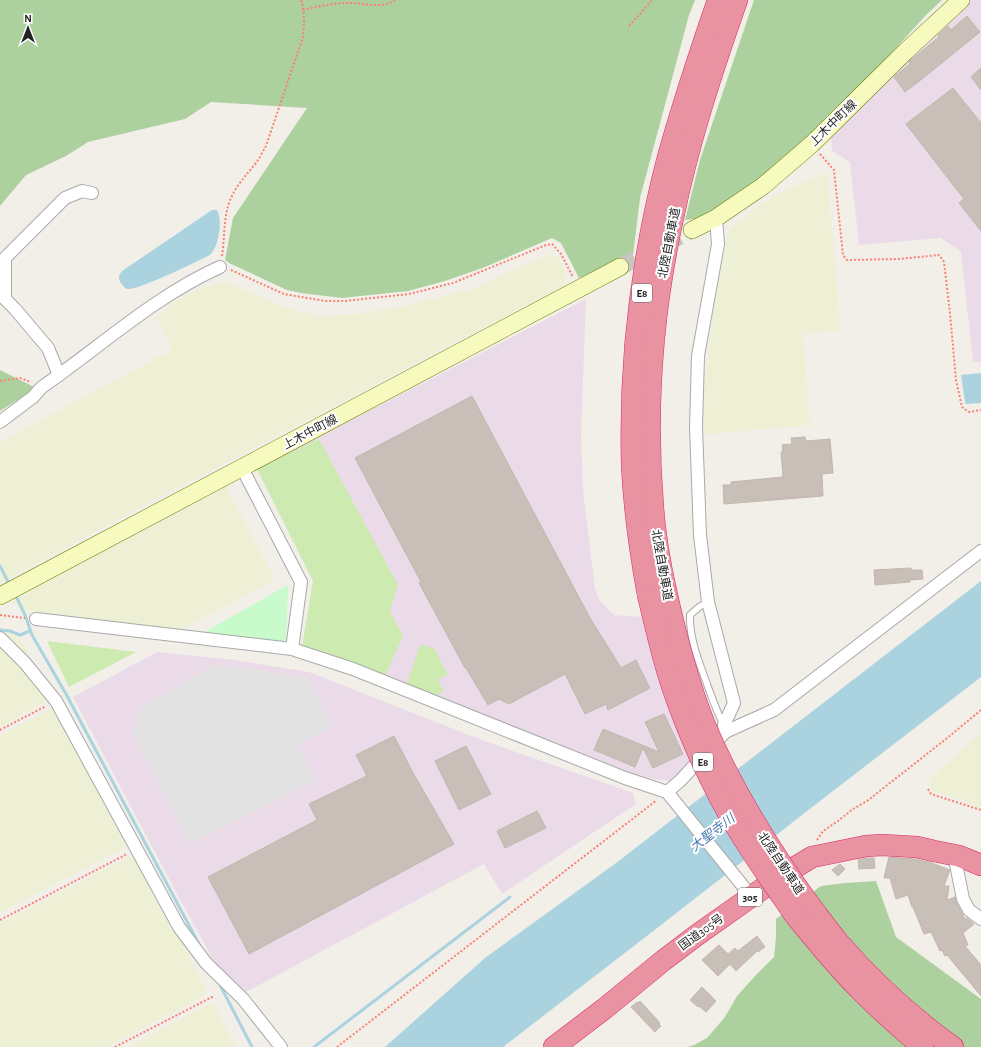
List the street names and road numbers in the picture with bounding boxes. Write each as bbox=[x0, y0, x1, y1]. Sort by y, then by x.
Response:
street label: 上木中町線 bbox=[807, 97, 859, 148]
street label: 北陸自動車道 bbox=[655, 206, 682, 279]
road number: E8 bbox=[632, 284, 652, 302]
street label: 上木中町線 bbox=[280, 412, 339, 451]
street label: 北陸自動車道 bbox=[650, 528, 675, 602]
road number: E8 bbox=[693, 753, 713, 771]
street label: 北陸自動車道 bbox=[756, 829, 807, 896]
road number: 305 bbox=[738, 888, 762, 906]
street label: 国道305号 bbox=[676, 911, 726, 952]

